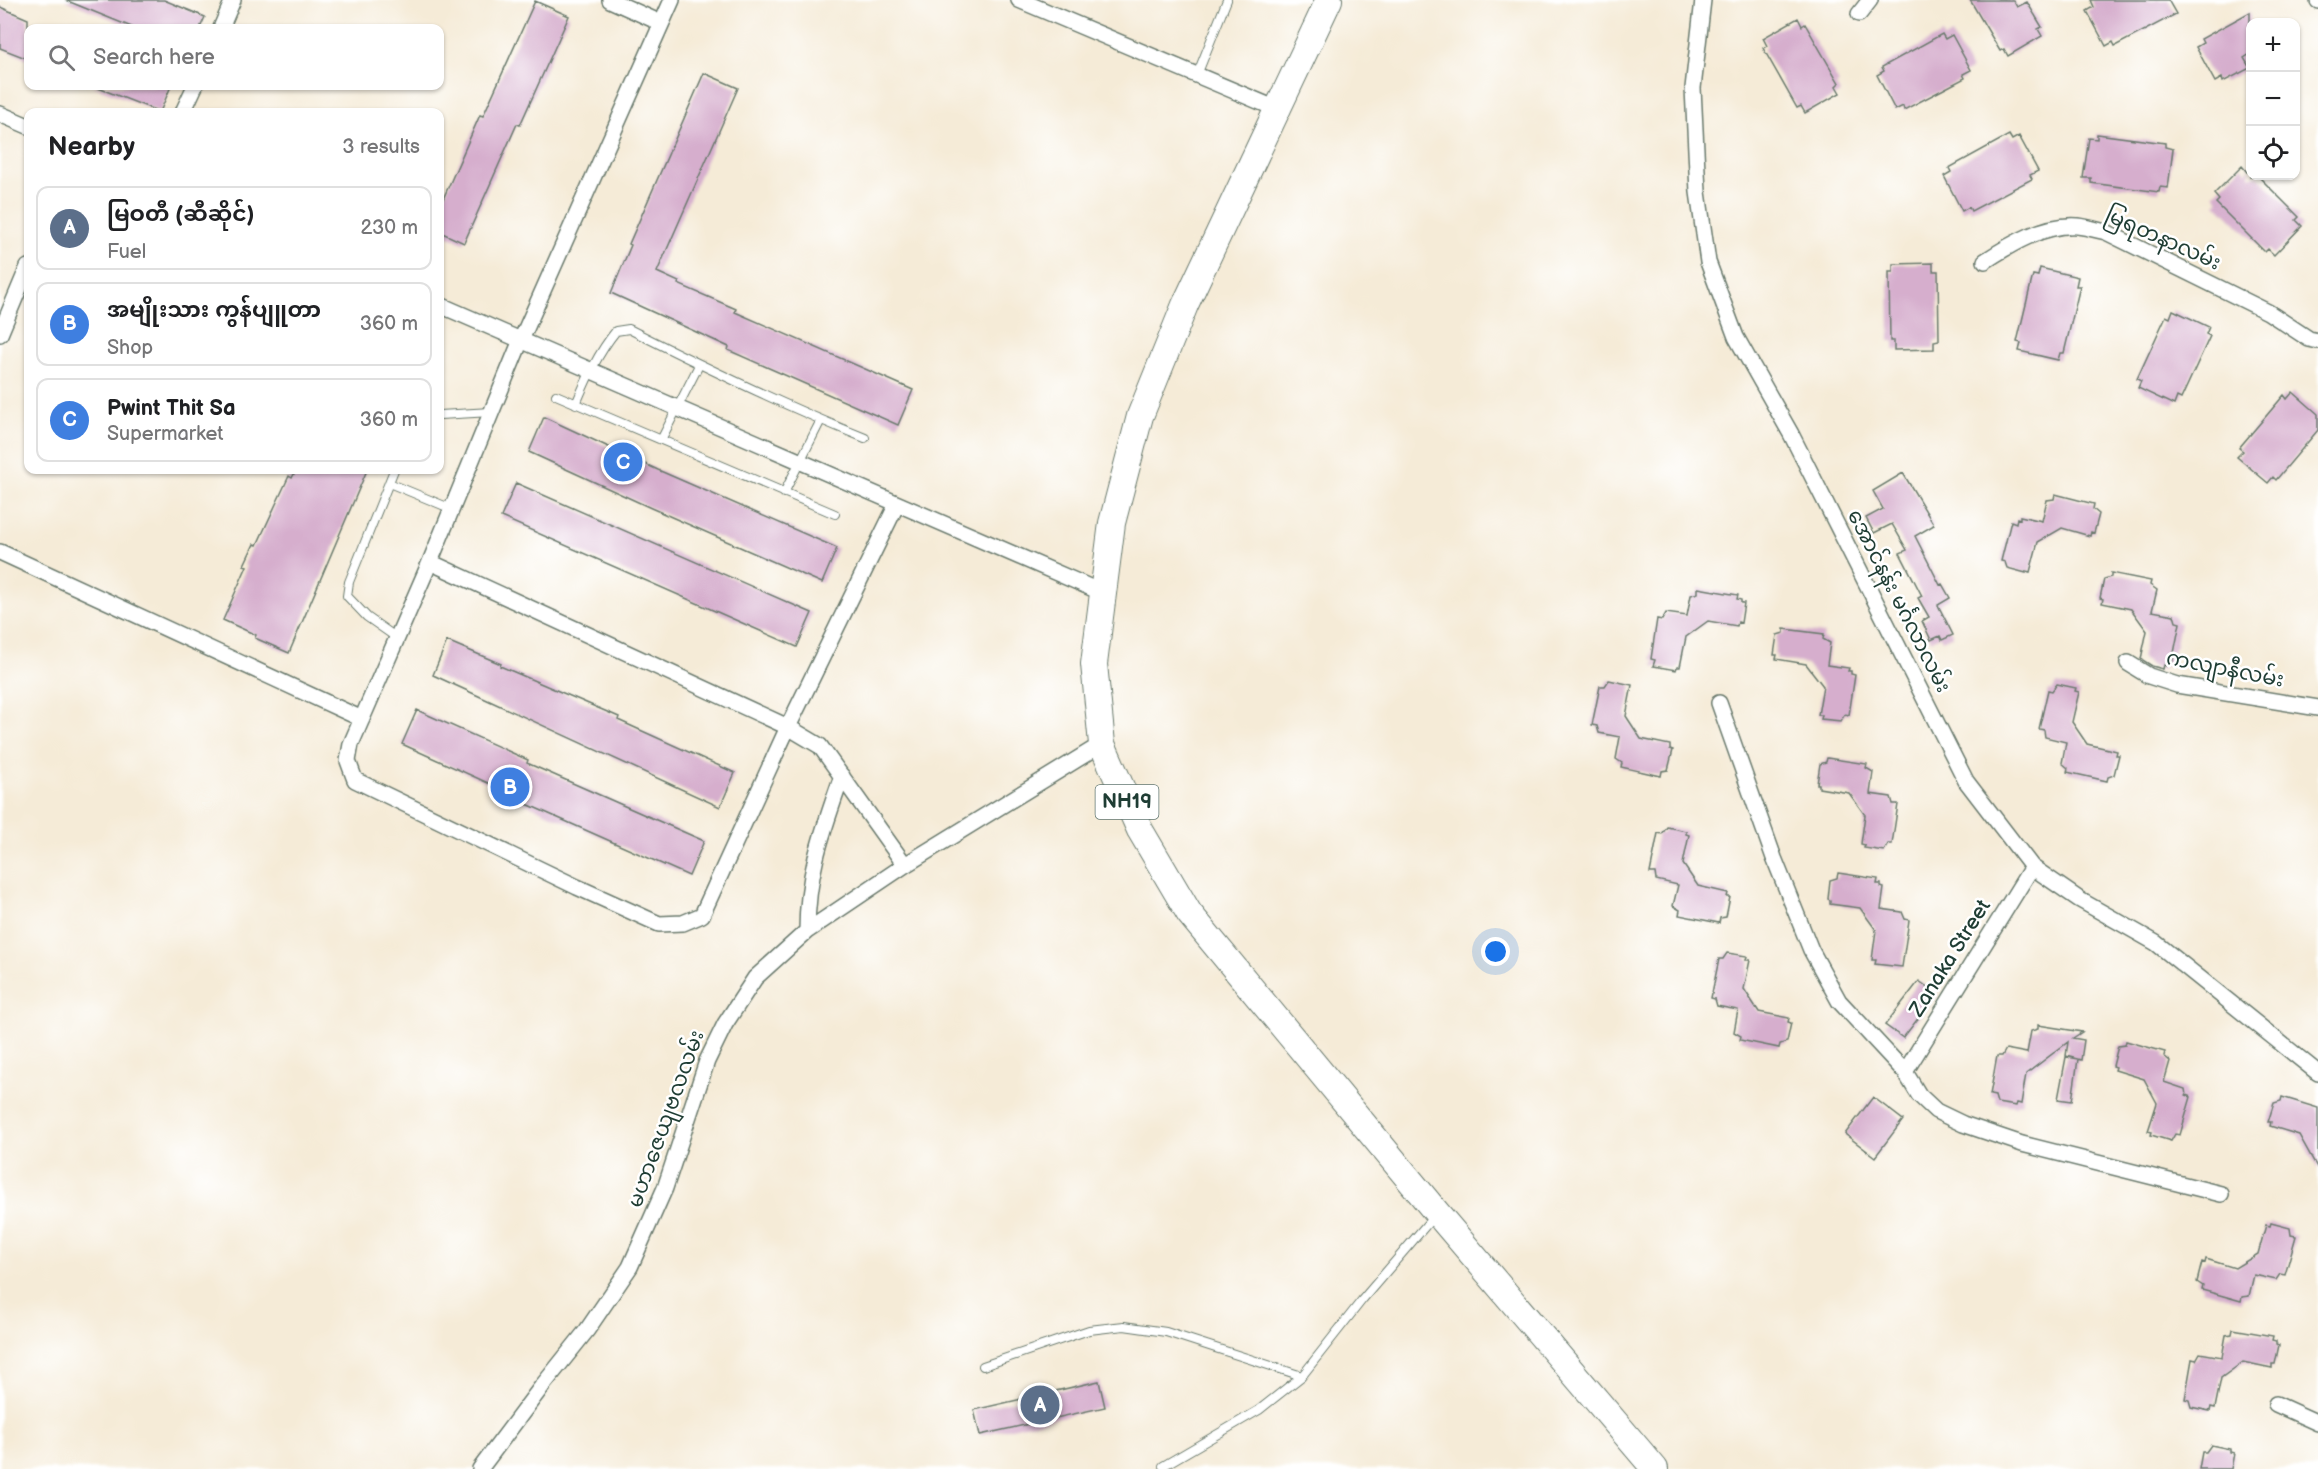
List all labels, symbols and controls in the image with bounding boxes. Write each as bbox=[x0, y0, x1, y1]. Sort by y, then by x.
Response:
map controls bbox=[2246, 18, 2300, 180]
button: + bbox=[2246, 18, 2300, 72]
search box bbox=[24, 24, 444, 90]
icon: search bbox=[45, 41, 78, 74]
text: Search here bbox=[93, 44, 215, 71]
button: − bbox=[2246, 72, 2300, 126]
button: locate bbox=[2246, 126, 2300, 180]
text: Nearby bbox=[48, 132, 135, 163]
text: 3 results bbox=[342, 135, 420, 159]
street label: မြရတနာလမ်း bbox=[2100, 199, 2226, 279]
text: မြဝတီ (ဆီဆိုင်) bbox=[107, 201, 254, 228]
text: A bbox=[63, 216, 76, 240]
text: 230 m bbox=[361, 216, 418, 240]
text: Fuel bbox=[107, 240, 146, 264]
text: အမျိုးသား ကွန်ပျူတာ bbox=[107, 297, 321, 324]
text: B bbox=[62, 312, 77, 336]
text: 360 m bbox=[360, 312, 418, 336]
text: Shop bbox=[107, 336, 153, 360]
text: Pwint Thit Sa bbox=[107, 395, 236, 422]
text: C bbox=[62, 408, 77, 432]
text: 360 m bbox=[360, 408, 418, 432]
text: Supermarket bbox=[107, 422, 223, 446]
pin: C bbox=[604, 440, 642, 484]
street label: အောင်နန်း မင်္ဂလာလမ်း bbox=[1838, 504, 1960, 698]
street label: ကလျာနီလမ်း bbox=[2163, 641, 2287, 698]
pin: B bbox=[490, 764, 530, 810]
road number: NH19 bbox=[1096, 785, 1158, 819]
street label: Zanaka Street bbox=[1904, 894, 1996, 1022]
your location bbox=[1481, 937, 1510, 966]
street label: မဟာဇေယျဗလလမ်း bbox=[619, 1026, 714, 1213]
pin: A bbox=[1020, 1382, 1060, 1428]

